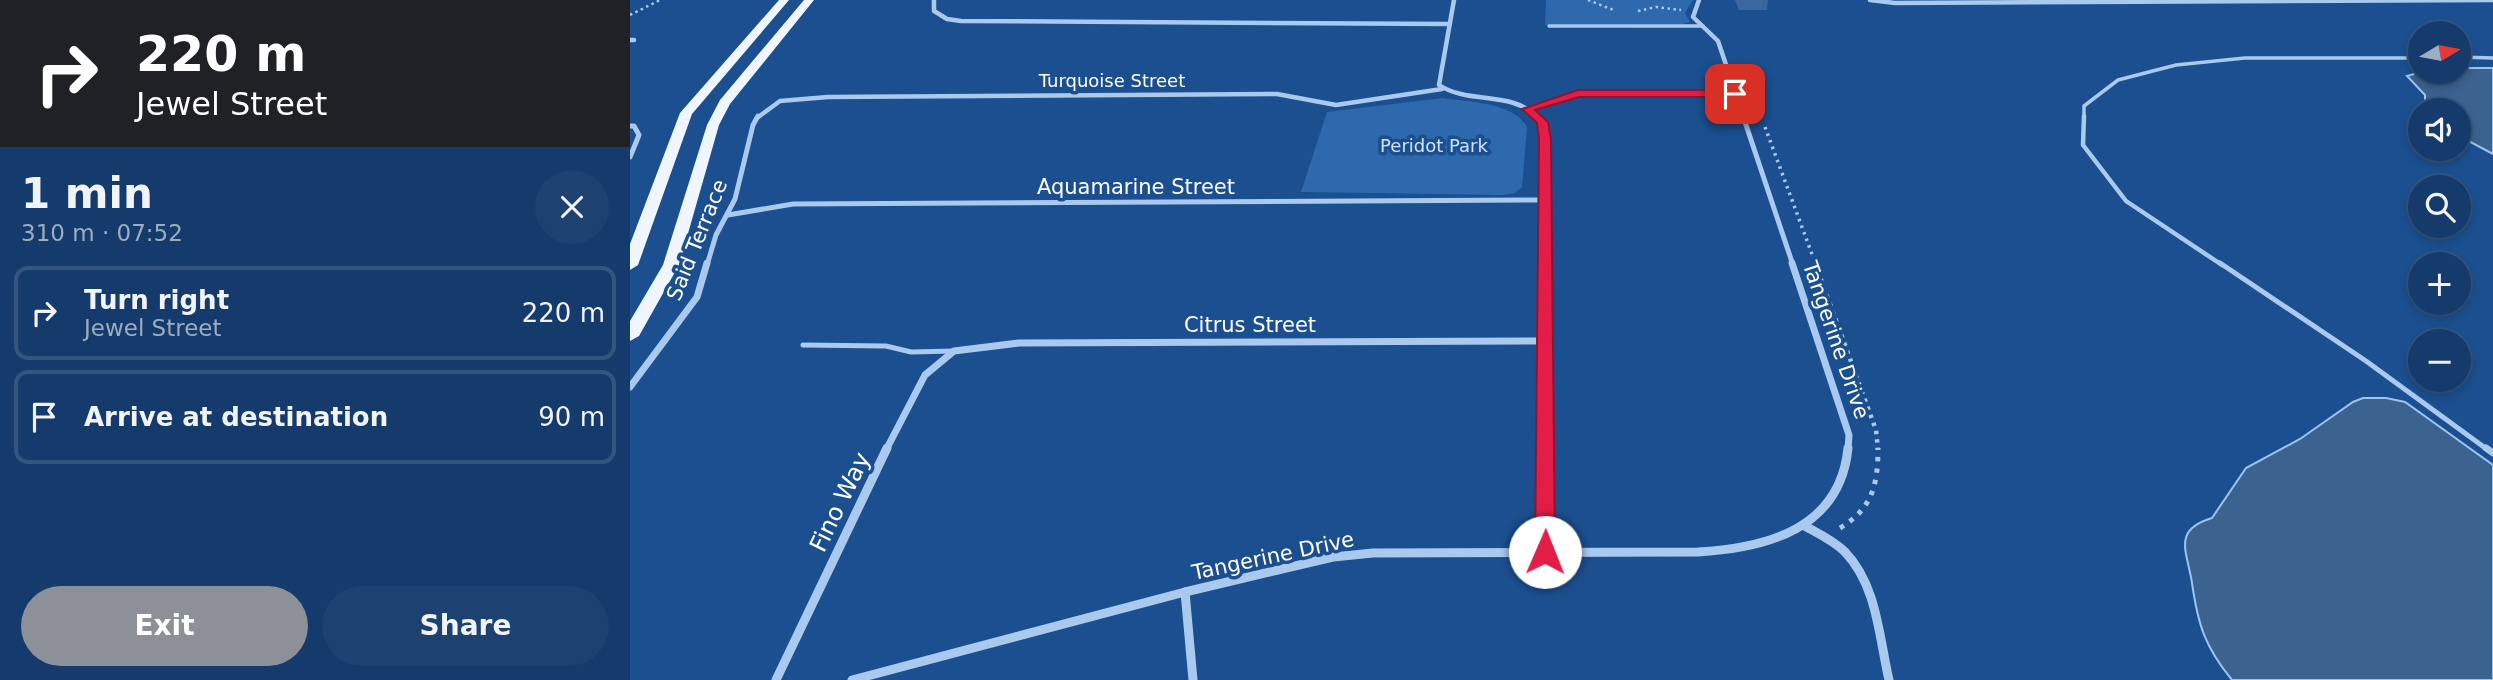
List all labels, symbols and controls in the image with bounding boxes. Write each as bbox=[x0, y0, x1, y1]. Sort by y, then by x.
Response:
north arrow bbox=[2408, 21, 2471, 84]
map controls bbox=[2408, 21, 2471, 392]
text: 220 m bbox=[136, 26, 306, 83]
icon: right bbox=[21, 28, 112, 119]
pin bbox=[1705, 64, 1765, 124]
street label: Turquoise Street bbox=[1038, 70, 1185, 91]
icon: arrive bbox=[1716, 75, 1754, 113]
text: Jewel Street bbox=[136, 85, 327, 123]
button: sound bbox=[2408, 98, 2471, 161]
park label: Peridot Park bbox=[1380, 135, 1488, 156]
text: 1 min bbox=[21, 169, 153, 218]
button: close bbox=[535, 170, 609, 244]
street label: Aquamarine Street bbox=[1037, 175, 1235, 199]
button: search bbox=[2408, 175, 2471, 238]
street label: Said Terrace bbox=[662, 176, 732, 304]
text: 310 m · 07:52 bbox=[21, 220, 183, 246]
button: + bbox=[2408, 252, 2471, 315]
street label: Tangerine Drive bbox=[1797, 257, 1874, 422]
text: Turn right bbox=[84, 285, 229, 315]
icon: right bbox=[25, 294, 63, 332]
text: 220 m bbox=[522, 298, 605, 328]
street label: Citrus Street bbox=[1184, 313, 1316, 337]
text: Jewel Street bbox=[84, 315, 221, 341]
button: − bbox=[2408, 329, 2471, 392]
icon: arrive bbox=[25, 398, 63, 436]
text: Arrive at destination bbox=[84, 402, 388, 432]
text: 90 m bbox=[538, 402, 605, 432]
street label: Fino Way bbox=[804, 448, 876, 556]
position arrow bbox=[1508, 515, 1582, 589]
street label: Tangerine Drive bbox=[1189, 527, 1356, 585]
button: Exit bbox=[21, 586, 308, 666]
button: Share bbox=[322, 586, 609, 666]

